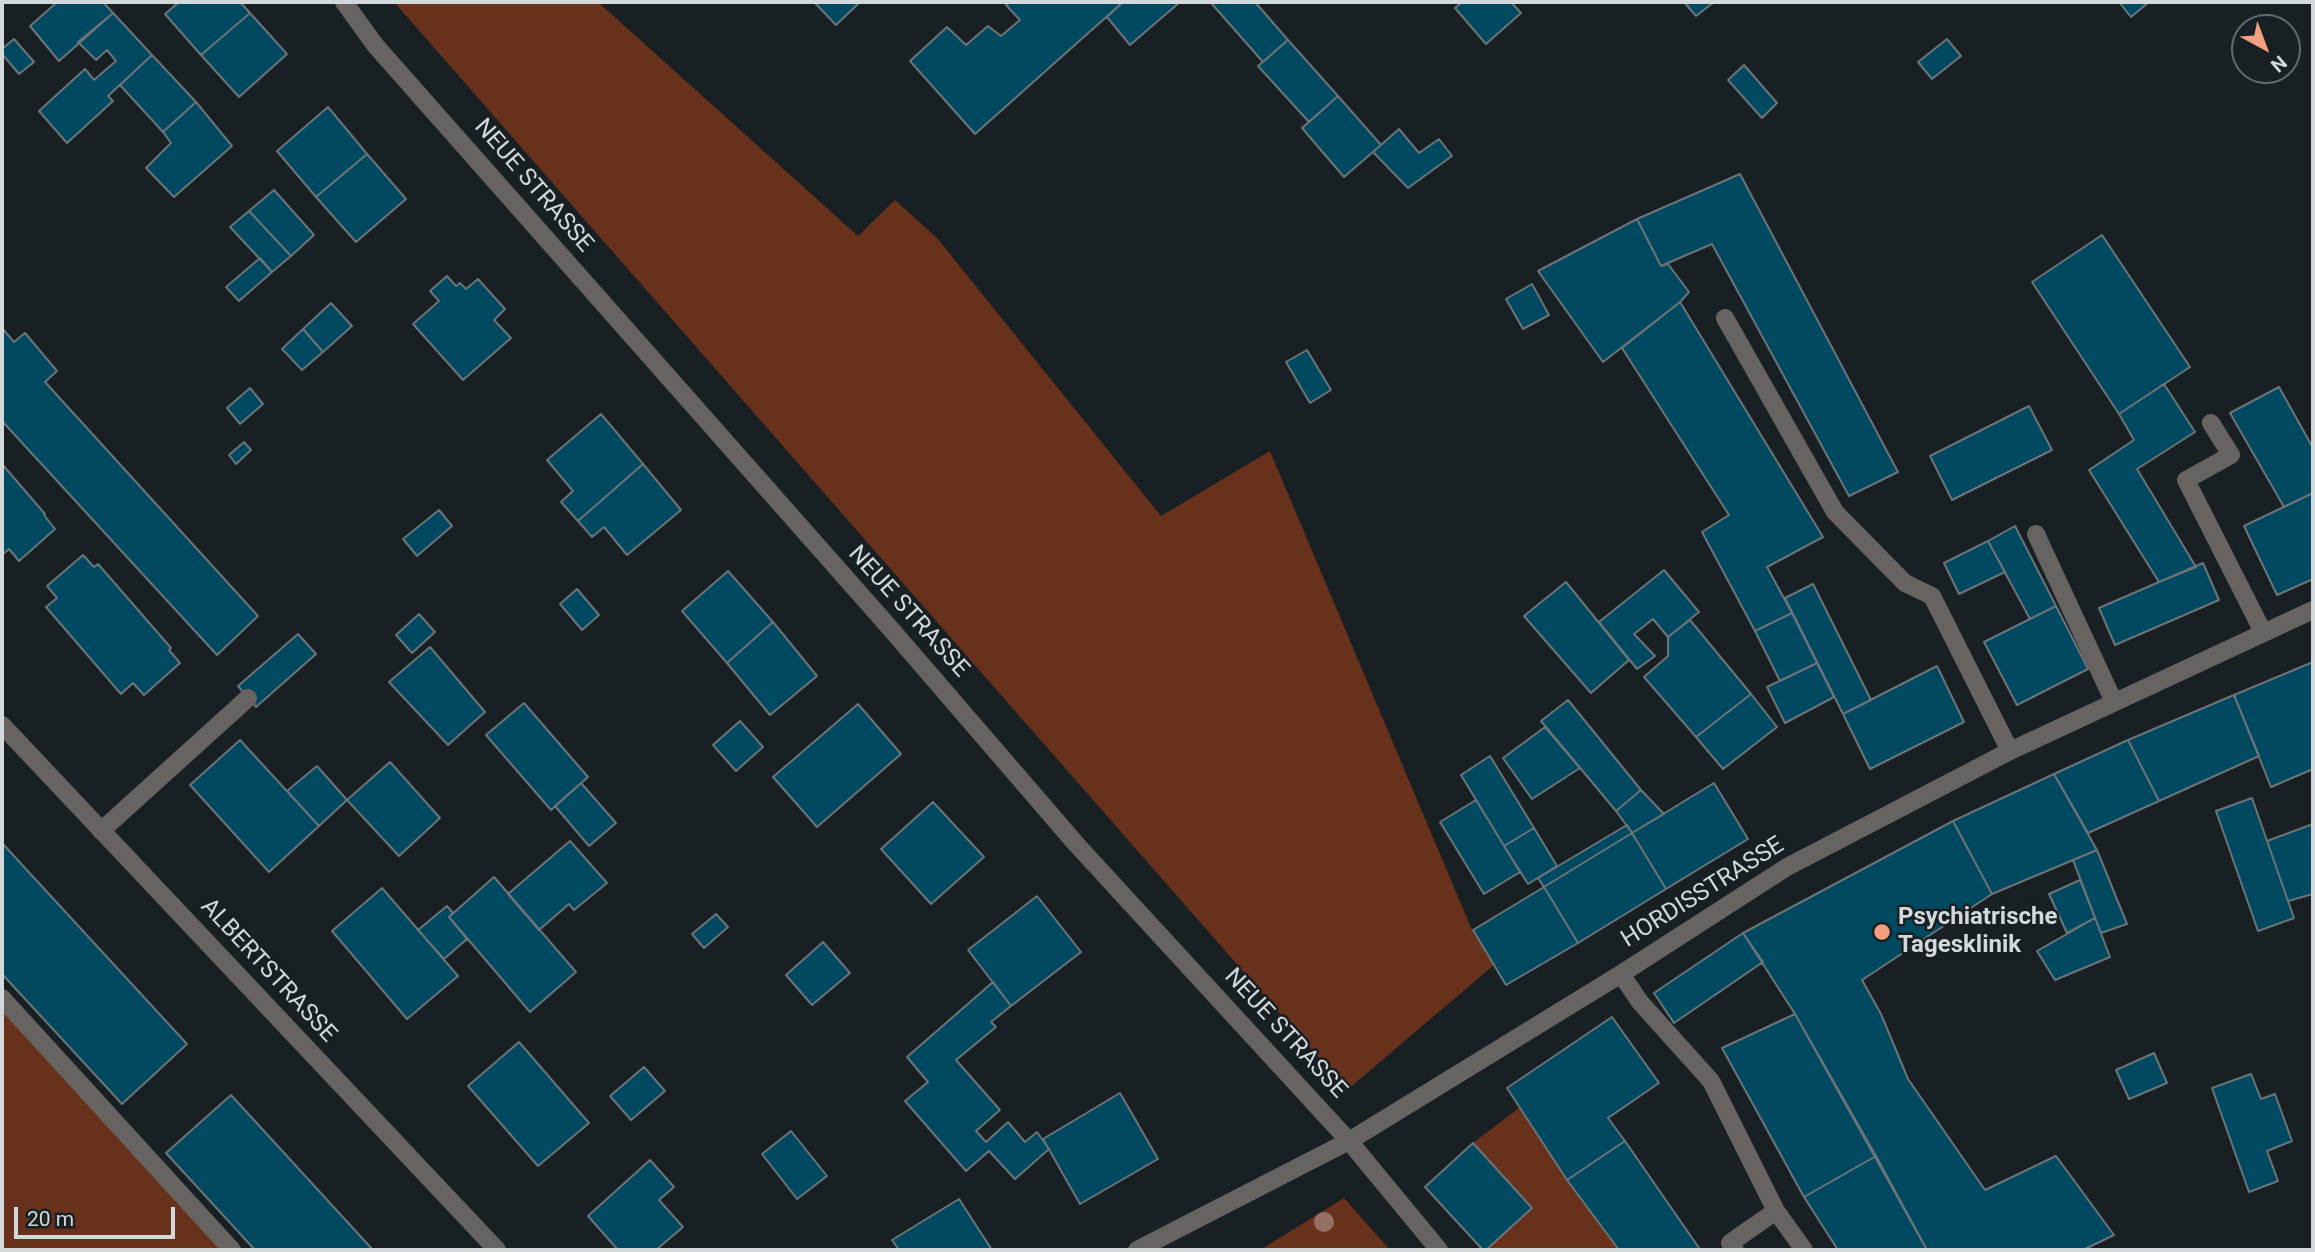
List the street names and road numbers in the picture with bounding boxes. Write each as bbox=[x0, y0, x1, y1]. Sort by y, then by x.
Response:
street label: NEUE STRASSE bbox=[467, 114, 599, 258]
street label: NEUE STRASSE bbox=[841, 540, 975, 684]
street label: HORDISSTRASSE bbox=[1616, 831, 1790, 955]
street label: ALBERTSTRASSE bbox=[194, 893, 342, 1049]
street label: NEUE STRASSE bbox=[1217, 963, 1353, 1105]

